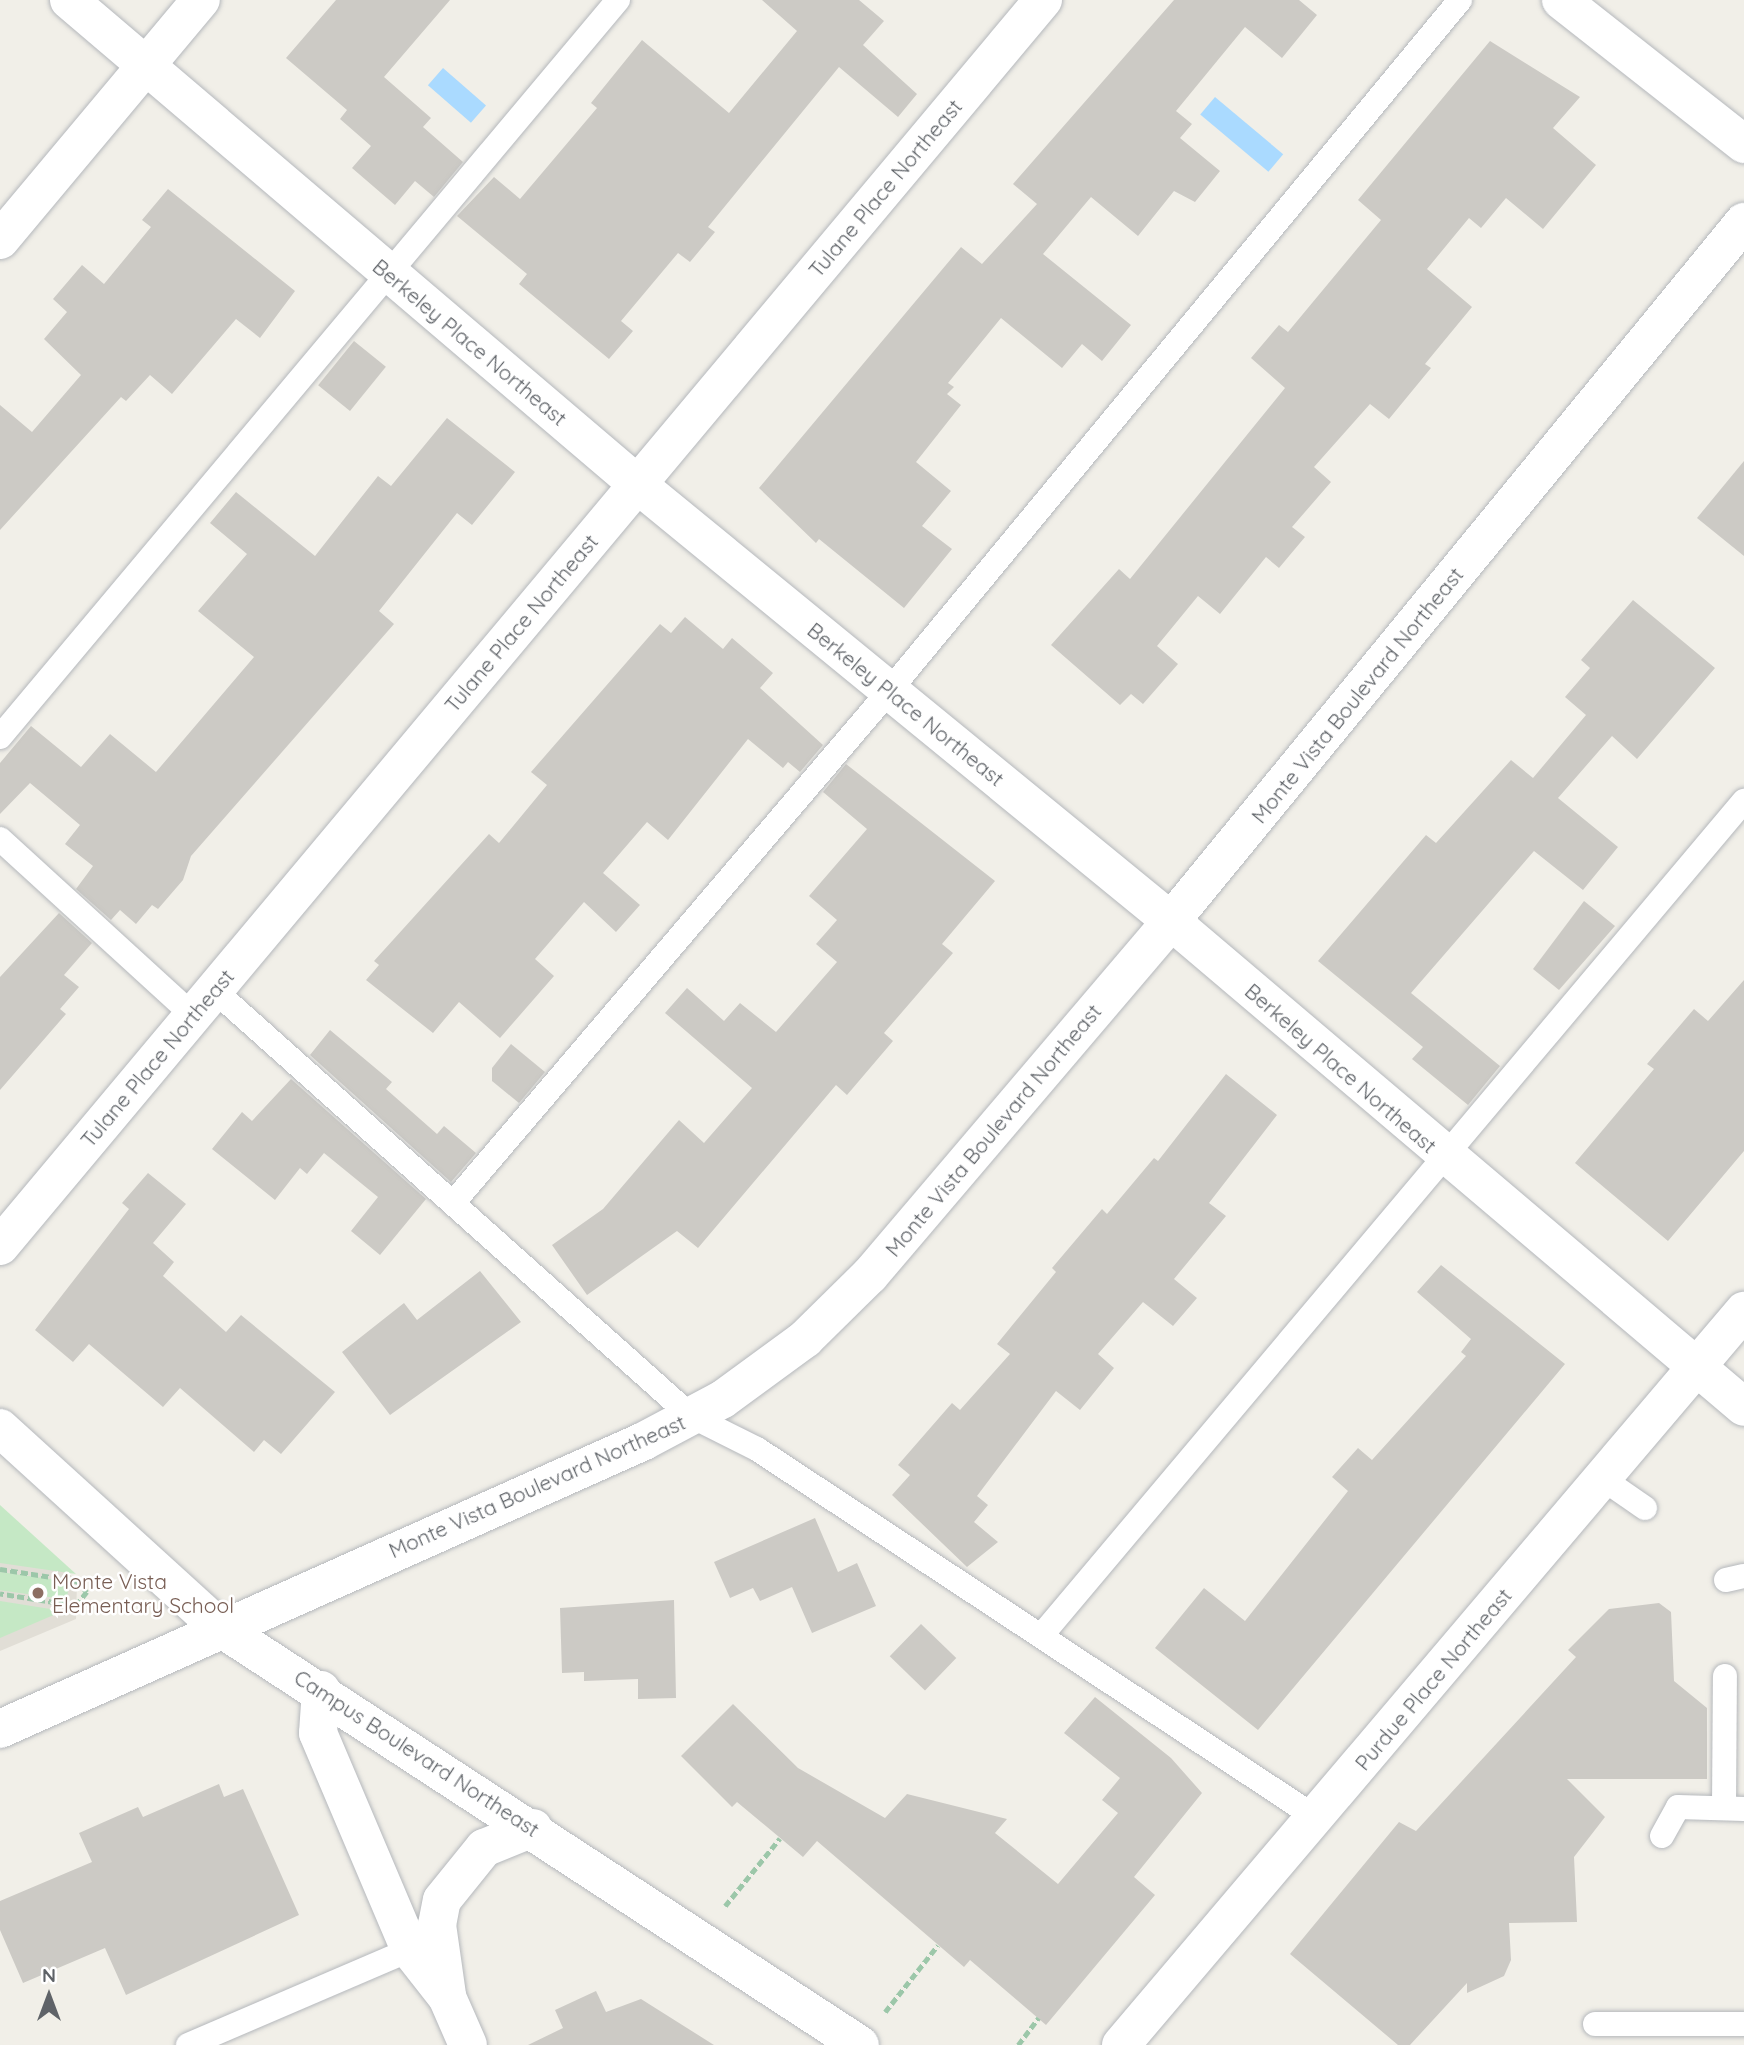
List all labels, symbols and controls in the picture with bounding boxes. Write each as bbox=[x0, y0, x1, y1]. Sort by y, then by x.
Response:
street label: Tulane Place Northeast bbox=[803, 94, 967, 282]
street label: Berkeley Place Northeast bbox=[368, 253, 572, 431]
street label: Tulane Place Northeast bbox=[439, 529, 603, 717]
street label: Monte Vista Boulevard Northeast bbox=[1246, 562, 1468, 828]
street label: Berkeley Place Northeast bbox=[803, 617, 1009, 791]
street label: Tulane Place Northeast bbox=[75, 964, 239, 1152]
street label: Berkeley Place Northeast bbox=[1240, 978, 1442, 1158]
street label: Monte Vista Boulevard Northeast bbox=[880, 999, 1106, 1261]
street label: Monte Vista Boulevard Northeast bbox=[385, 1409, 689, 1563]
place label: Monte Vista Elementary School bbox=[52, 1568, 234, 1618]
street label: Purdue Place Northeast bbox=[1349, 1583, 1517, 1775]
marker: Monte Vista Elementary School bbox=[30, 1585, 46, 1601]
street label: Campus Boulevard Northeast bbox=[290, 1664, 544, 1842]
north arrow bbox=[14, 1961, 84, 2031]
text: N bbox=[42, 1963, 56, 1987]

